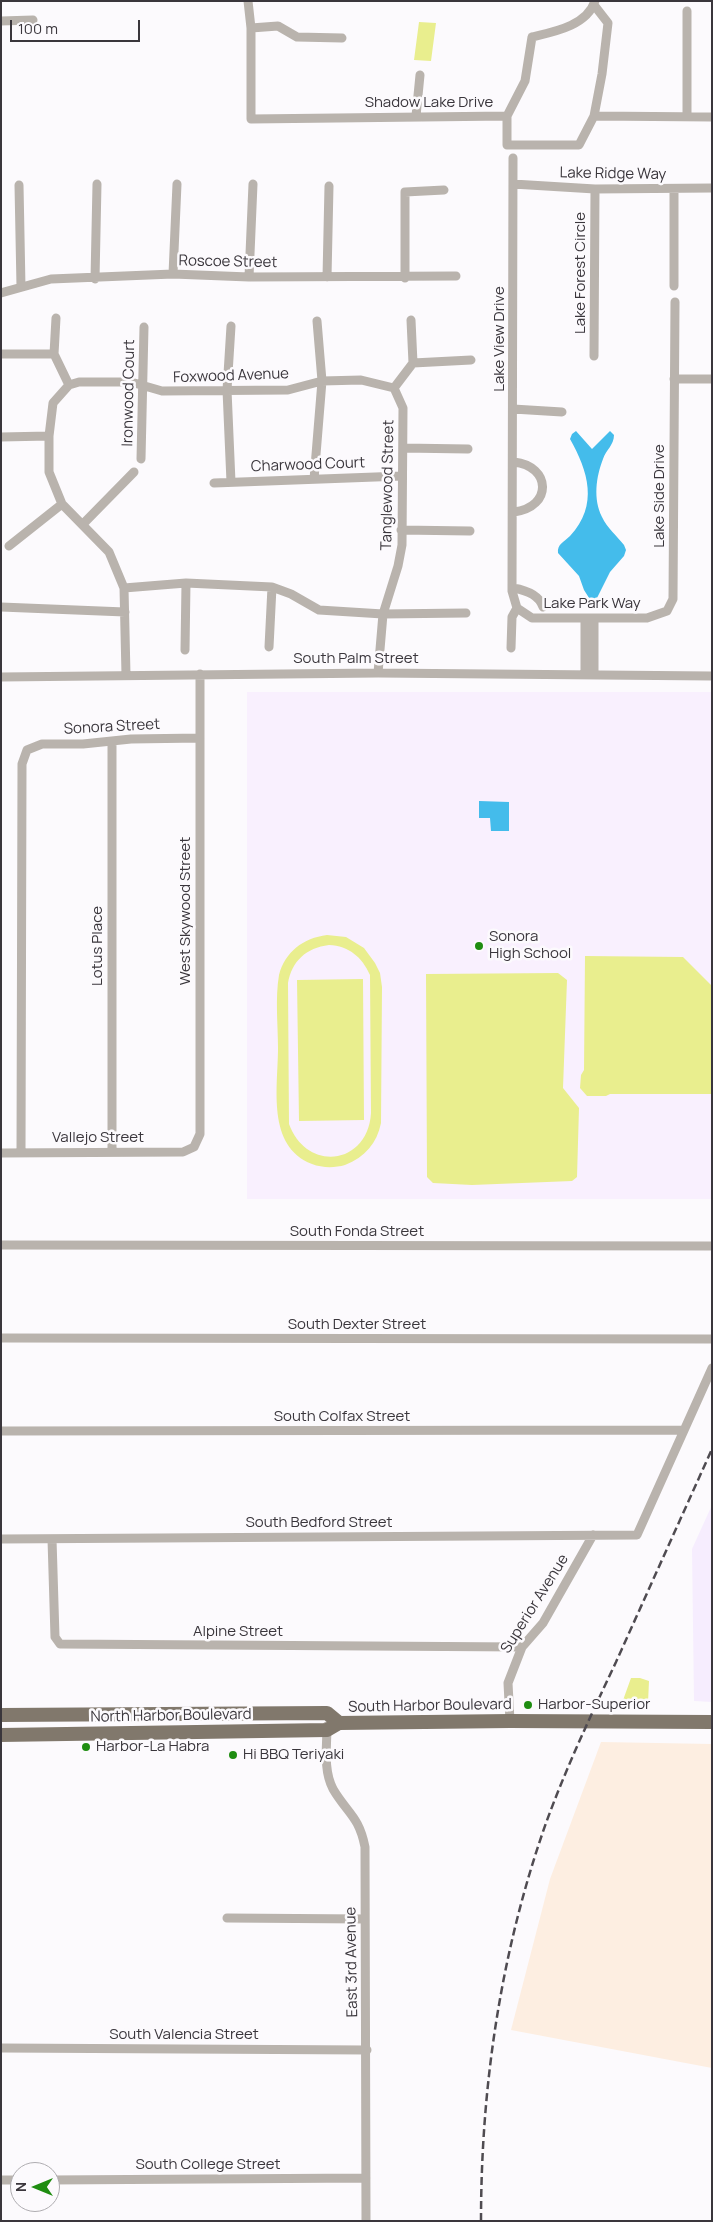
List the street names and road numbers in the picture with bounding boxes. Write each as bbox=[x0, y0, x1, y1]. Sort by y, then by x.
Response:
street label: Shadow Lake Drive bbox=[365, 94, 493, 112]
street label: Lake Ridge Way bbox=[560, 164, 666, 184]
street label: Lake Forest Circle bbox=[572, 212, 590, 334]
street label: Roscoe Street bbox=[178, 252, 278, 272]
street label: Lake View Drive bbox=[491, 286, 509, 392]
street label: Ironwood Court bbox=[119, 339, 139, 447]
street label: Foxwood Avenue bbox=[173, 365, 289, 387]
street label: Tanglewood Street bbox=[378, 419, 398, 551]
street label: Lake Side Drive bbox=[651, 444, 669, 548]
street label: Charwood Court bbox=[251, 454, 365, 476]
street label: Lake Park Way bbox=[543, 595, 641, 613]
street label: South Palm Street bbox=[293, 650, 419, 668]
street label: Sonora Street bbox=[63, 715, 161, 739]
street label: West Skywood Street bbox=[177, 837, 195, 985]
street label: Lotus Place bbox=[89, 906, 107, 986]
street label: Vallejo Street bbox=[52, 1129, 144, 1147]
street label: South Fonda Street bbox=[290, 1223, 424, 1241]
street label: South Dexter Street bbox=[288, 1316, 426, 1334]
street label: South Colfax Street bbox=[274, 1408, 410, 1426]
street label: South Bedford Street bbox=[246, 1514, 392, 1532]
street label: Superior Avenue bbox=[497, 1551, 573, 1657]
street label: Alpine Street bbox=[193, 1623, 283, 1641]
street label: South Harbor Boulevard bbox=[348, 1696, 512, 1716]
street label: North Harbor Boulevard bbox=[90, 1706, 252, 1726]
street label: East 3rd Avenue bbox=[342, 1907, 362, 2017]
street label: South Valencia Street bbox=[109, 2026, 259, 2044]
street label: South College Street bbox=[135, 2156, 281, 2174]

